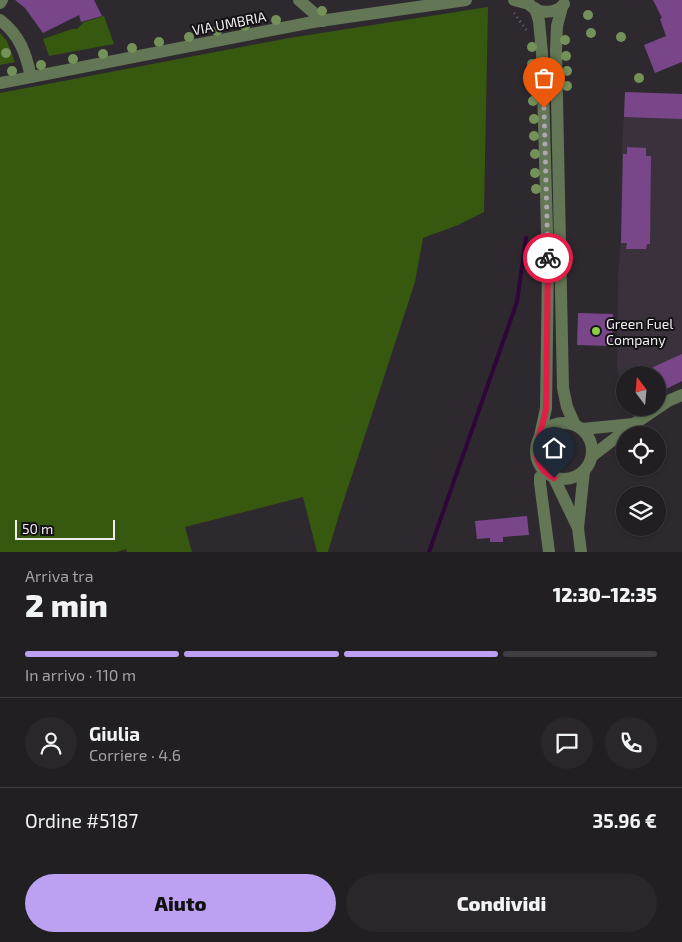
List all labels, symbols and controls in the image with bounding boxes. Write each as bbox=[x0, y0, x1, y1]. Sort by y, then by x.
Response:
street label: VIA UMBRIA bbox=[191, 7, 268, 38]
pin bbox=[523, 57, 565, 108]
icon: bag bbox=[530, 64, 558, 92]
courier bbox=[523, 233, 573, 283]
icon: bike bbox=[534, 244, 562, 272]
place label: Green Fuel Company bbox=[606, 315, 674, 348]
marker: Green Fuel Company bbox=[590, 325, 602, 337]
north arrow bbox=[616, 366, 666, 416]
map controls bbox=[616, 366, 666, 536]
button: locate bbox=[616, 426, 666, 476]
pin bbox=[533, 427, 575, 478]
icon: home bbox=[540, 434, 568, 462]
button: layers bbox=[616, 486, 666, 536]
scale bar bbox=[15, 517, 115, 540]
text: 50 m bbox=[22, 520, 53, 537]
text: Arriva tra bbox=[25, 566, 94, 585]
text: 12:30–12:35 bbox=[553, 583, 657, 606]
text: 2 min bbox=[25, 585, 108, 623]
text: In arrivo · 110 m bbox=[25, 665, 136, 684]
button: person bbox=[25, 717, 77, 769]
button: chat bbox=[541, 717, 593, 769]
button: phone bbox=[605, 717, 657, 769]
text: Giulia bbox=[89, 722, 140, 745]
text: Corriere · 4.6 bbox=[89, 745, 181, 764]
text: Ordine #5187 bbox=[25, 809, 138, 832]
text: 35.96 € bbox=[592, 809, 657, 832]
button: Aiuto bbox=[25, 874, 336, 932]
button: Condividi bbox=[346, 874, 657, 932]

